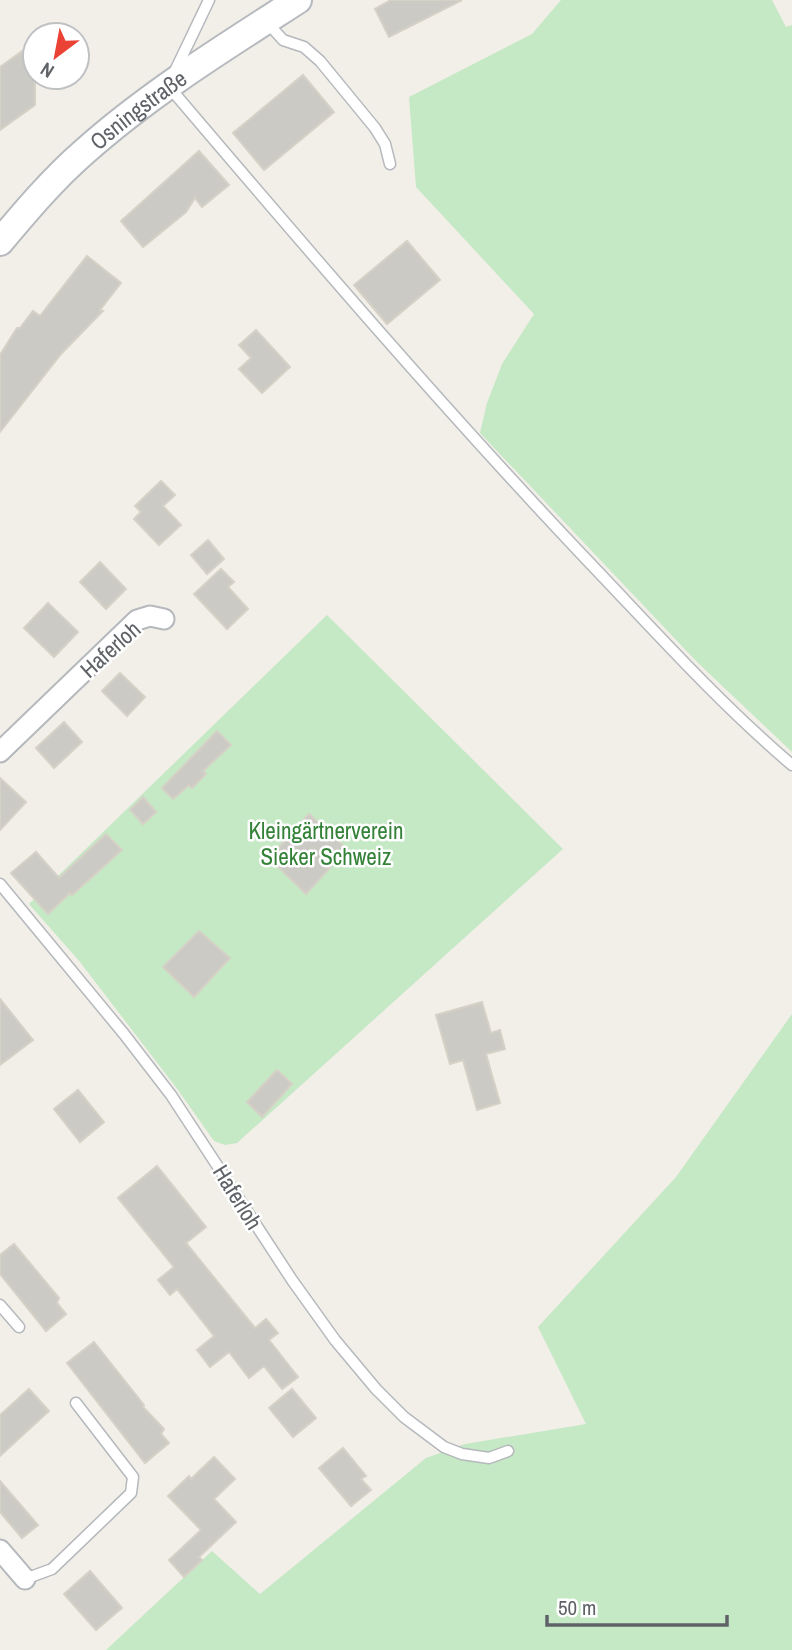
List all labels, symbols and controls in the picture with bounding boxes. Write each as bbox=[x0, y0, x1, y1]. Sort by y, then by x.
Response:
north arrow bbox=[21, 21, 91, 91]
text: N bbox=[35, 56, 59, 84]
street label: Osningstraße bbox=[83, 62, 192, 156]
street label: Haferloh bbox=[73, 614, 147, 684]
park label: Kleingärtnerverein Sieker Schweiz bbox=[248, 815, 404, 872]
street label: Haferloh bbox=[206, 1159, 270, 1235]
scale bar bbox=[547, 1584, 727, 1628]
text: 50 m bbox=[558, 1593, 596, 1622]

